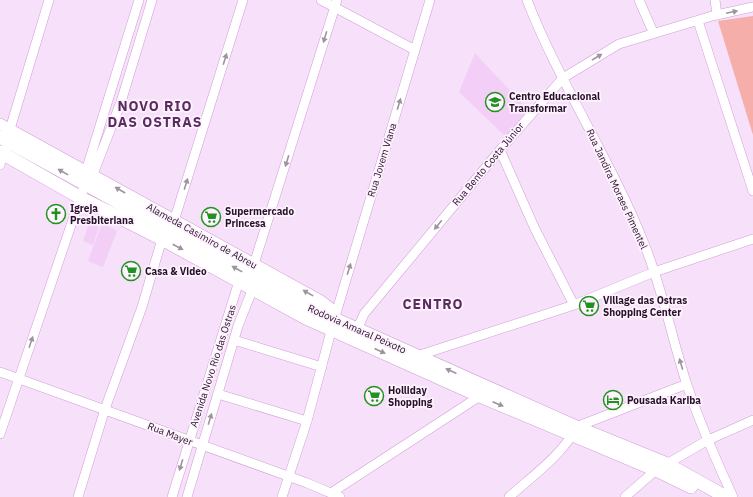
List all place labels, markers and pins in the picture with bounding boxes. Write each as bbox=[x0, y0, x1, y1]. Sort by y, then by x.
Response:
place label: Centro Educacional Transformar bbox=[509, 90, 600, 115]
school or university icon: Centro Educacional Transformar bbox=[484, 91, 506, 113]
place label: Igreja Presbiteriana bbox=[70, 202, 134, 227]
church icon: Igreja Presbiteriana bbox=[45, 203, 67, 225]
place label: Supermercado Princesa bbox=[225, 205, 294, 230]
supermarket icon: Supermercado Princesa bbox=[200, 206, 222, 228]
supermarket icon: Casa & Video bbox=[120, 260, 142, 282]
place label: Casa & Video bbox=[145, 265, 207, 278]
place label: Village das Ostras Shopping Center bbox=[603, 294, 687, 319]
supermarket icon: Village das Ostras Shopping Center bbox=[578, 295, 600, 317]
place label: Holliday Shopping bbox=[388, 384, 433, 409]
supermarket icon: Holliday Shopping bbox=[363, 385, 385, 407]
hotel icon: Pousada Kariba bbox=[602, 389, 624, 411]
place label: Pousada Kariba bbox=[627, 394, 701, 407]

